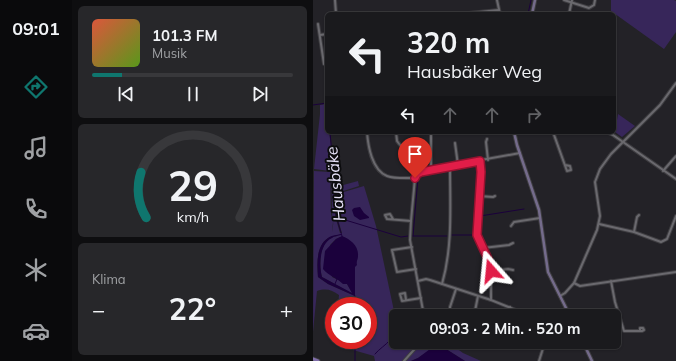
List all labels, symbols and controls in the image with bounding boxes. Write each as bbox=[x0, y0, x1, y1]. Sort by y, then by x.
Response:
text: 09:01 bbox=[12, 17, 60, 40]
text: 320 m bbox=[407, 25, 490, 60]
text: 101.3 FM bbox=[152, 26, 217, 45]
icon: left bbox=[341, 28, 393, 80]
text: Musik bbox=[152, 45, 187, 61]
text: Hausbäker Weg bbox=[407, 60, 542, 83]
icon: directions bbox=[22, 73, 50, 101]
icon: previous bbox=[115, 83, 137, 105]
icon: pause bbox=[182, 83, 204, 105]
icon: next bbox=[249, 83, 271, 105]
icon: left bbox=[397, 104, 419, 126]
icon: ahead bbox=[439, 104, 461, 126]
icon: ahead bbox=[481, 104, 503, 126]
icon: right bbox=[523, 104, 545, 126]
icon: music bbox=[22, 134, 50, 162]
pin bbox=[398, 137, 432, 178]
icon: arrive bbox=[404, 143, 426, 165]
water label: Hausbäke bbox=[321, 145, 349, 222]
text: 29 bbox=[168, 159, 217, 211]
icon: phone bbox=[22, 195, 50, 223]
text: km/h bbox=[176, 208, 209, 226]
position arrow bbox=[470, 250, 512, 292]
icon: climate bbox=[22, 256, 50, 284]
text: Klima bbox=[92, 271, 126, 287]
text: 22° bbox=[169, 290, 216, 328]
text: − bbox=[92, 296, 105, 324]
text: + bbox=[280, 296, 293, 324]
speed limit sign: 30 bbox=[325, 297, 377, 349]
icon: car bbox=[22, 317, 50, 345]
text: 09:03 · 2 Min. · 520 m bbox=[429, 319, 581, 338]

